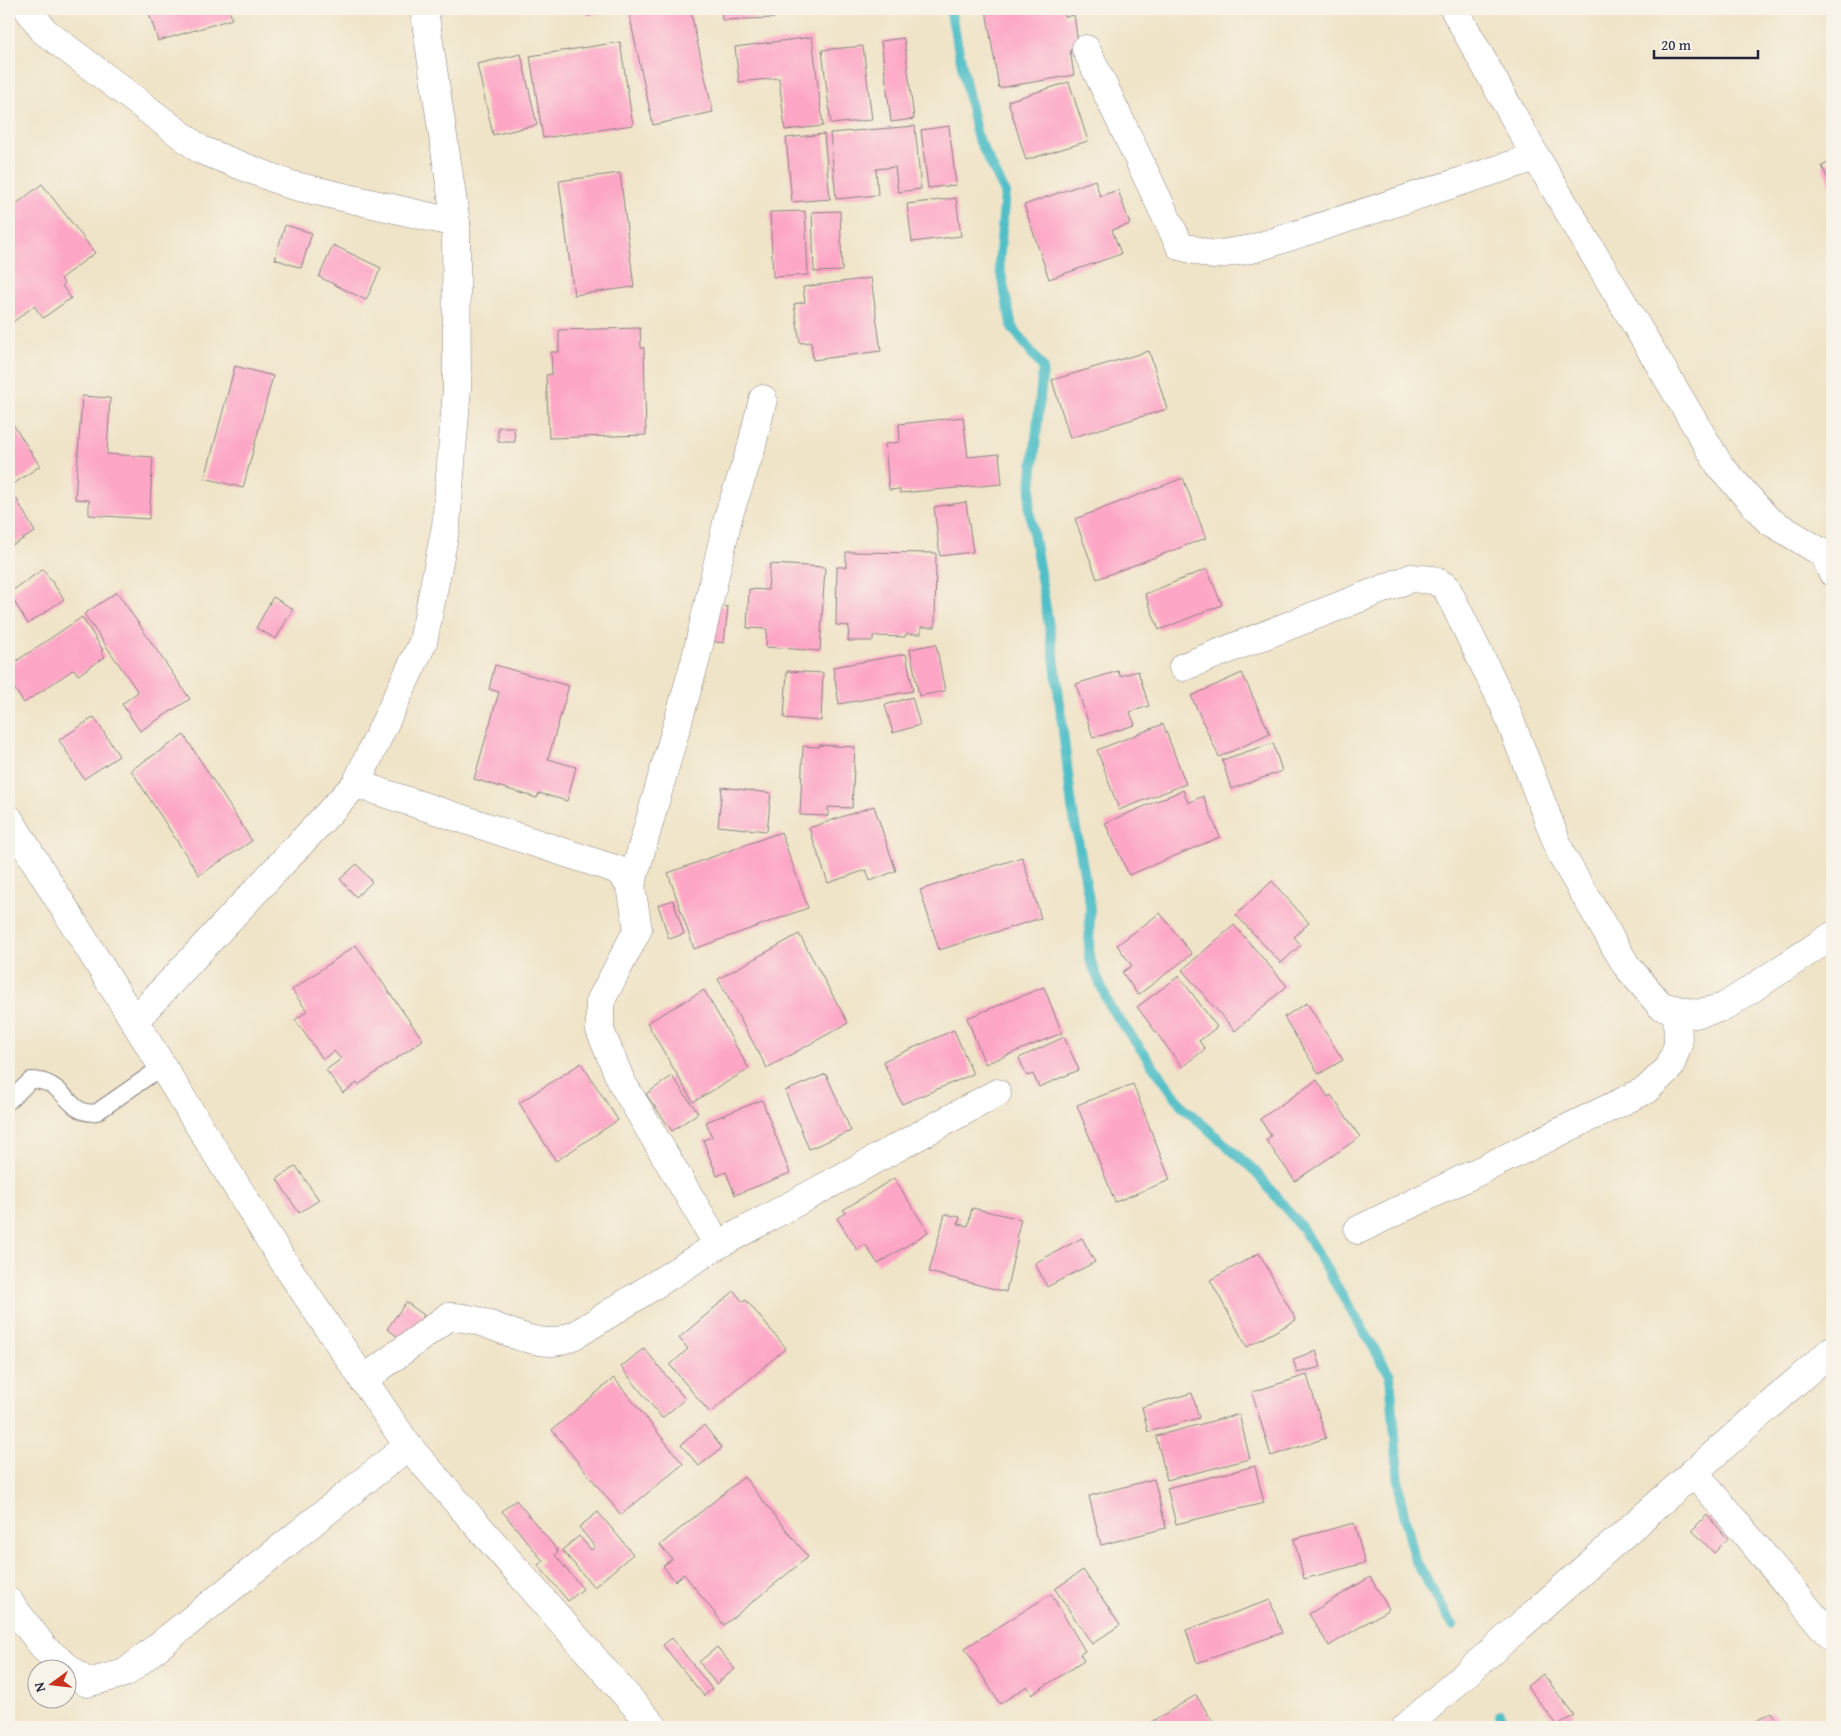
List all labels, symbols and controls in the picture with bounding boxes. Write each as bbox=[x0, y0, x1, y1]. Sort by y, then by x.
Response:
scale bar bbox=[1654, 28, 1757, 60]
text: 20 m bbox=[1661, 34, 1692, 55]
north arrow bbox=[28, 1658, 78, 1708]
text: N bbox=[28, 1680, 50, 1694]

